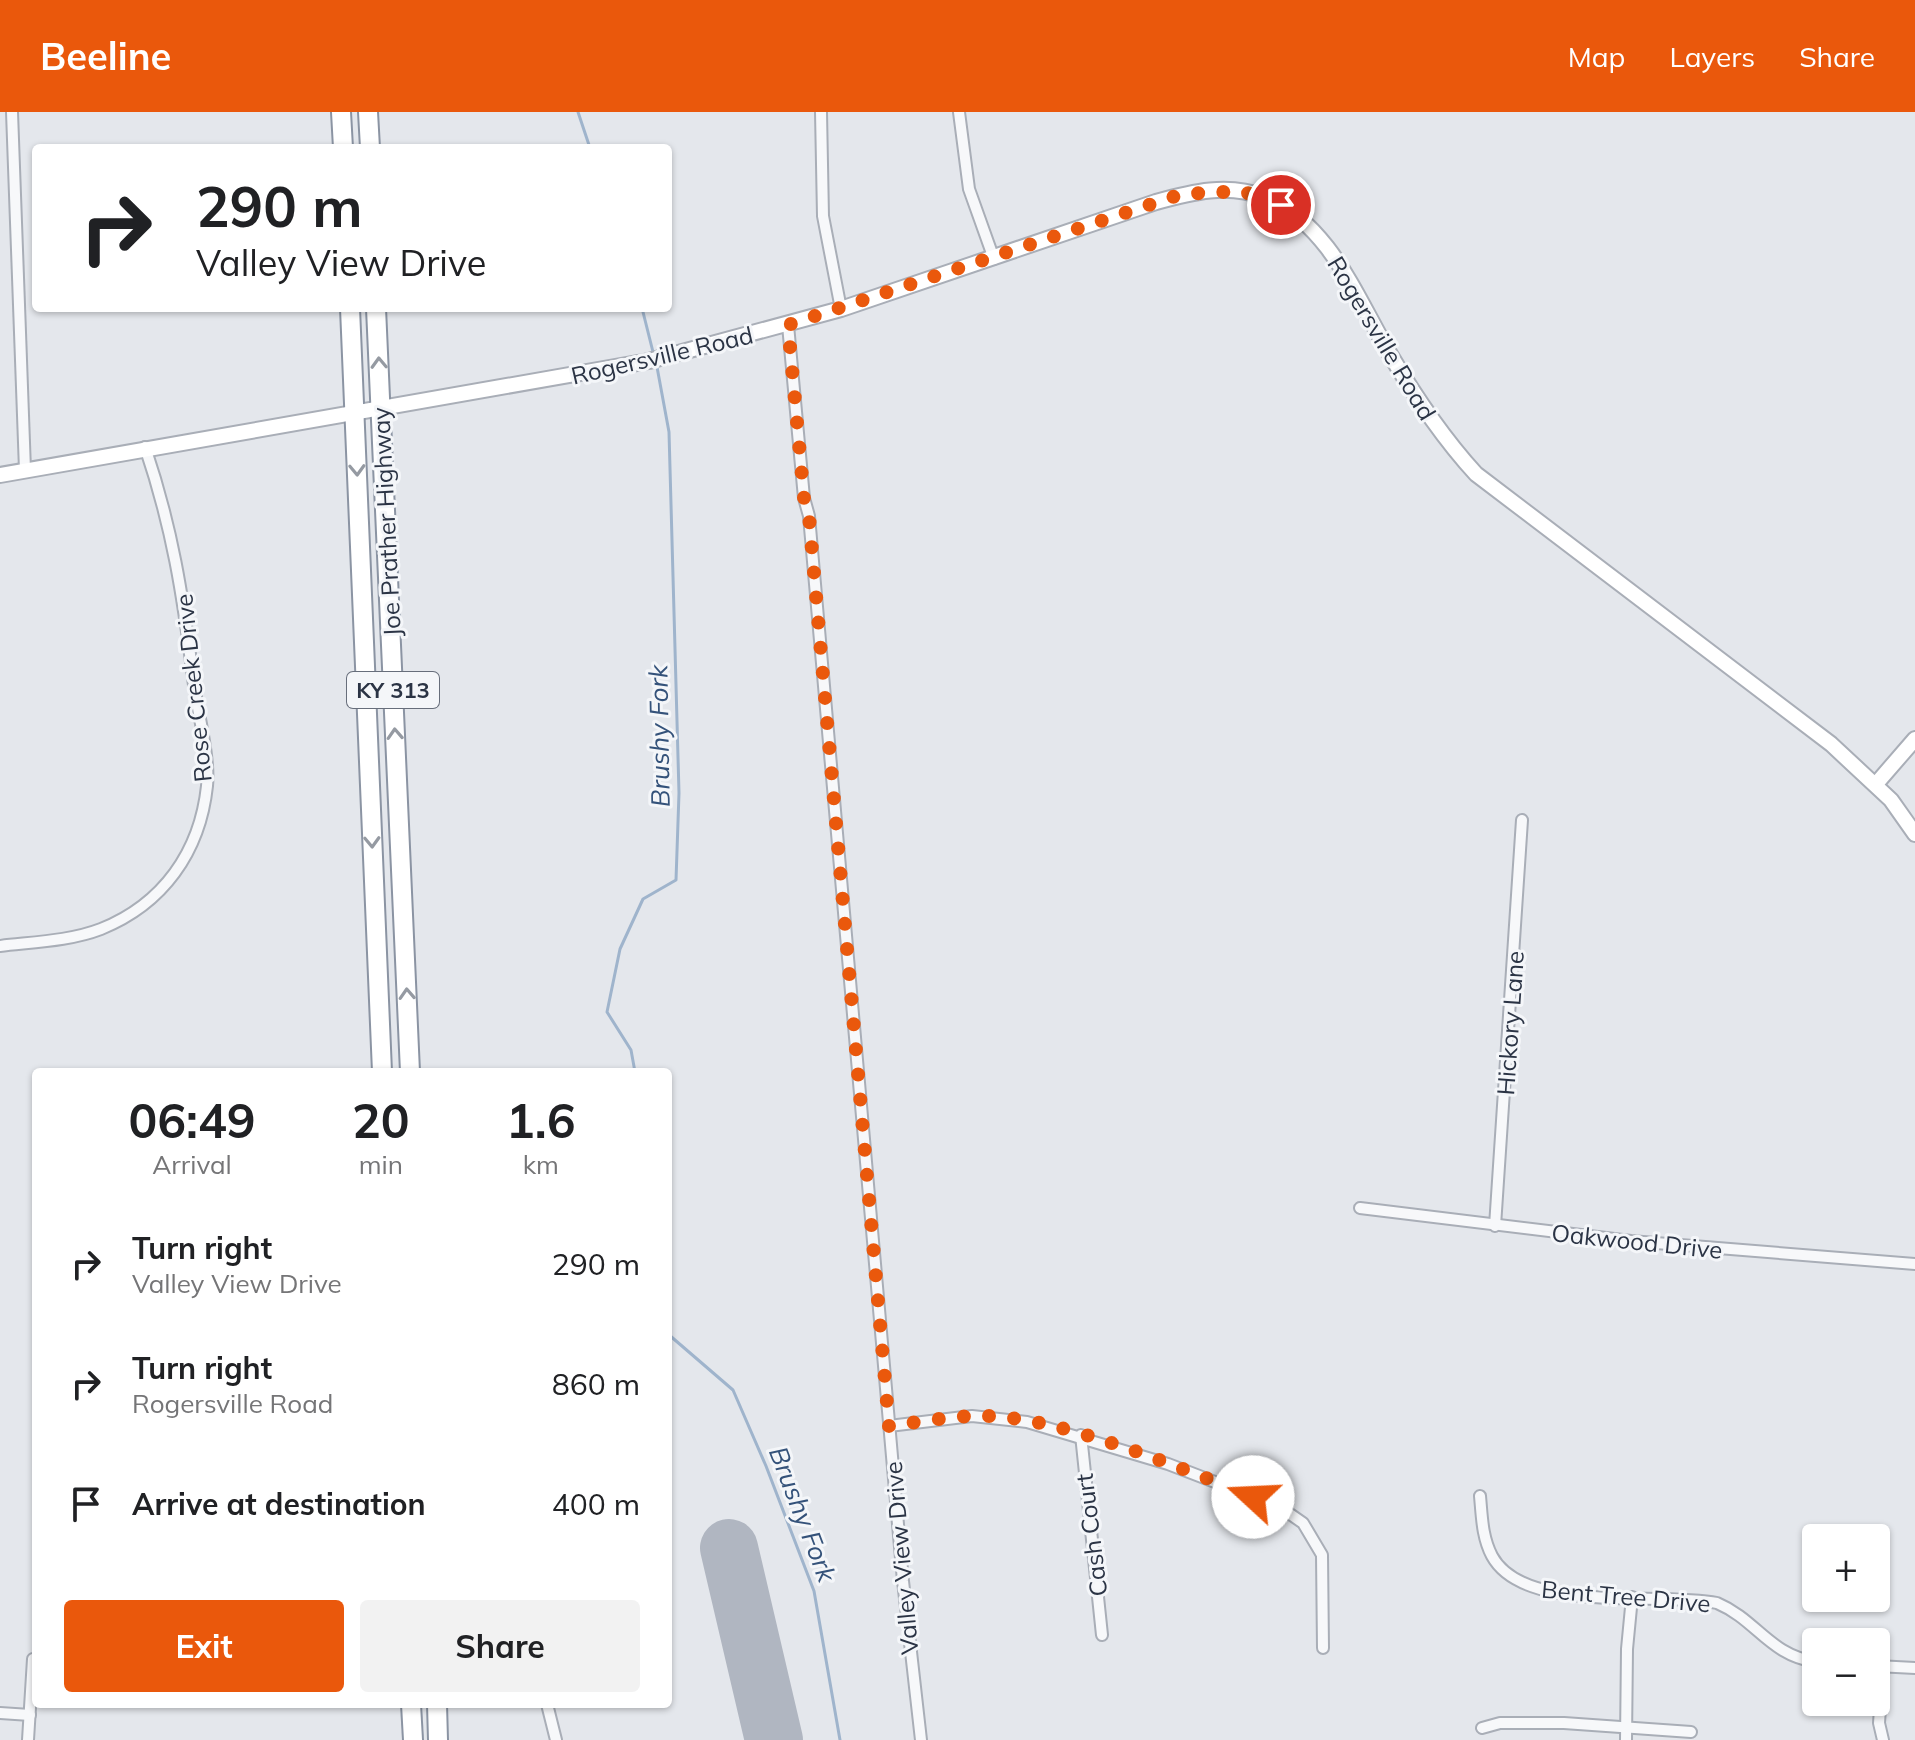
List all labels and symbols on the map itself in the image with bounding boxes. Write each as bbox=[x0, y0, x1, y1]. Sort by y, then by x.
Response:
pin bbox=[1247, 171, 1315, 239]
street label: Rogersville Road bbox=[1321, 251, 1443, 425]
street label: Rogersville Road bbox=[568, 319, 756, 391]
one-way arrow bbox=[370, 356, 387, 369]
street label: Joe Prather Highway bbox=[365, 406, 407, 638]
one-way arrow bbox=[348, 464, 365, 477]
street label: Rose Creek Drive bbox=[168, 592, 218, 784]
water label: Brushy Fork bbox=[641, 664, 677, 808]
road number: KY 313 bbox=[347, 672, 439, 708]
one-way arrow bbox=[387, 727, 404, 740]
one-way arrow bbox=[364, 836, 381, 849]
street label: Hickory Lane bbox=[1490, 950, 1530, 1096]
one-way arrow bbox=[398, 987, 415, 1000]
street label: Oakwood Drive bbox=[1550, 1217, 1724, 1265]
water label: Brushy Fork bbox=[762, 1442, 844, 1587]
position arrow bbox=[1211, 1455, 1295, 1539]
street label: Valley View Drive bbox=[878, 1460, 924, 1656]
street label: Cash Court bbox=[1069, 1472, 1113, 1598]
street label: Bent Tree Drive bbox=[1540, 1574, 1712, 1618]

